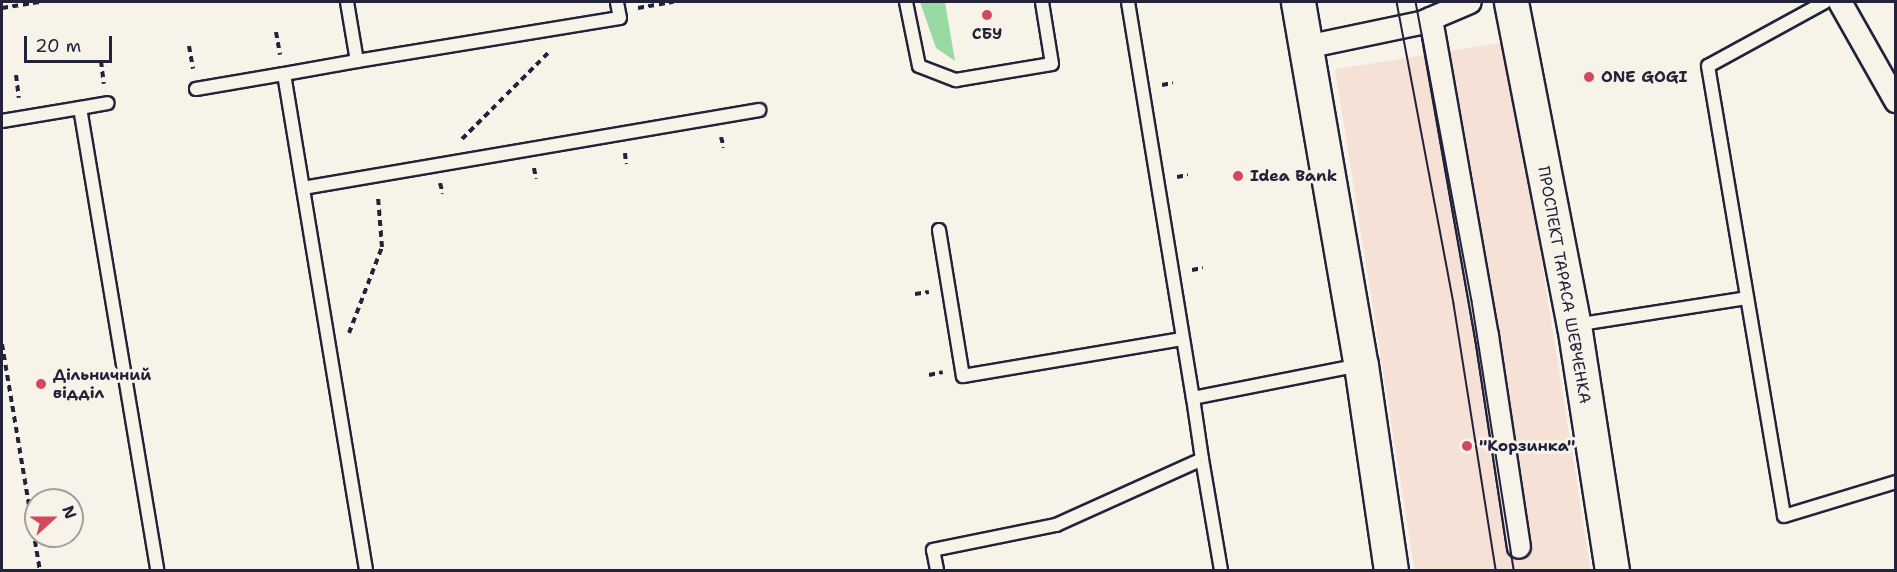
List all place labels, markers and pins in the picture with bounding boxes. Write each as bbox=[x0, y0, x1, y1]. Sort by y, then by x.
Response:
marker: СБУ bbox=[980, 8, 994, 22]
place label: СБУ bbox=[972, 24, 1002, 44]
place label: ONE GOGI bbox=[1601, 67, 1687, 87]
marker: ONE GOGI bbox=[1582, 70, 1596, 84]
place label: Idea Bank bbox=[1250, 166, 1337, 186]
marker: Idea Bank bbox=[1231, 169, 1245, 183]
place label: Дільничний відділ bbox=[53, 365, 151, 403]
marker: Дільничний відділ bbox=[34, 377, 48, 391]
place label: "Корзинка" bbox=[1479, 436, 1575, 456]
marker: "Корзинка" bbox=[1460, 439, 1474, 453]

